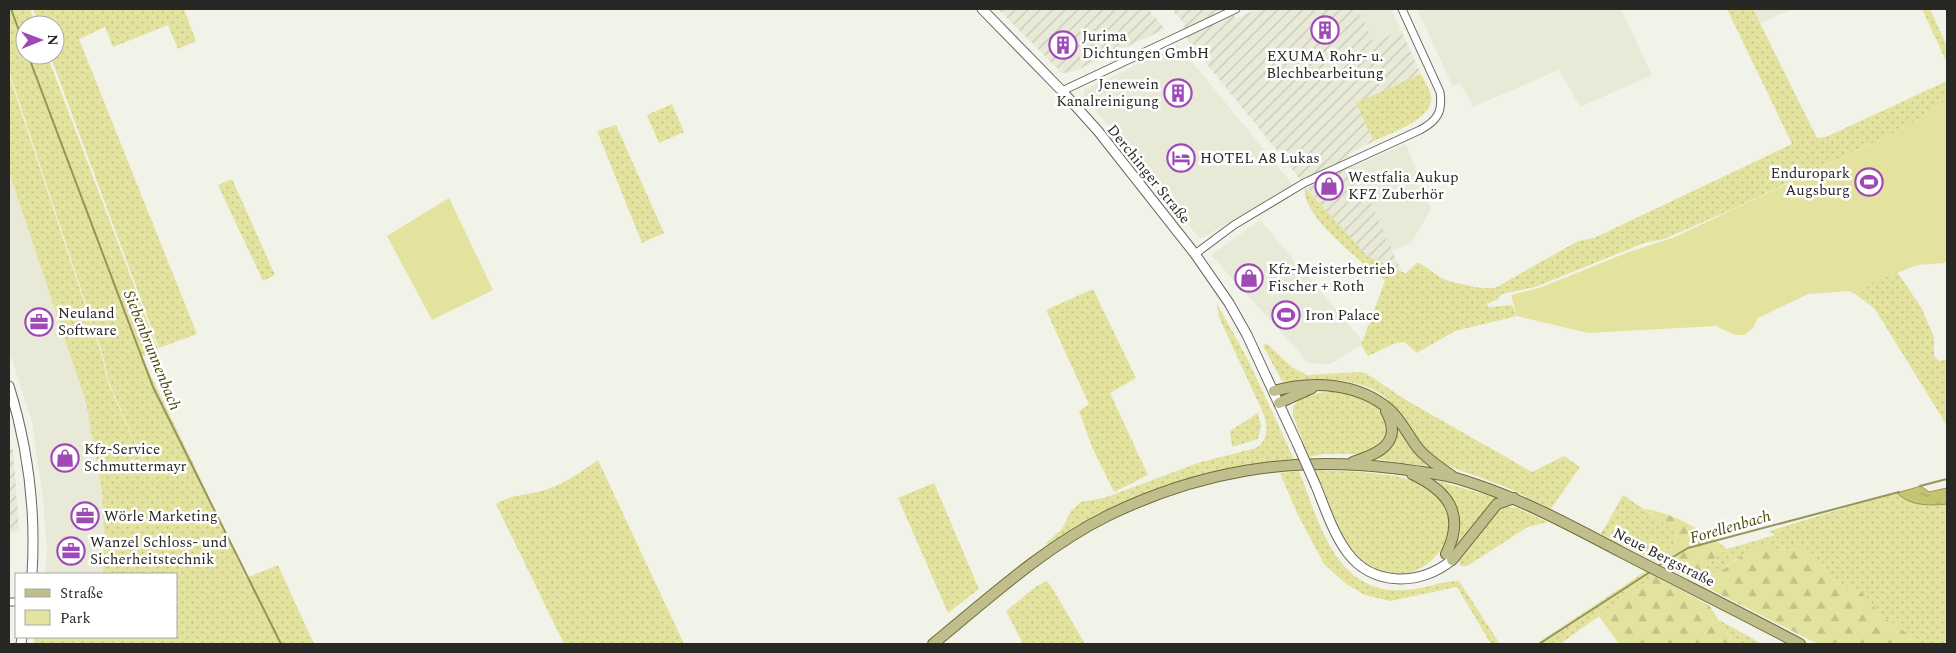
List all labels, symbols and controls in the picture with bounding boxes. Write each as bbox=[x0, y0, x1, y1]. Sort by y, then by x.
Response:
north arrow bbox=[15, 15, 65, 65]
building icon: EXUMA Rohr- u. Blechbearbeitung bbox=[1310, 15, 1340, 45]
place label: Jurima Dichtungen GmbH bbox=[1082, 25, 1209, 65]
building icon: Jurima Dichtungen GmbH bbox=[1048, 30, 1078, 60]
text: N bbox=[42, 34, 63, 46]
place label: EXUMA Rohr- u. Blechbearbeitung bbox=[1266, 45, 1384, 85]
place label: Jenewein Kanalreinigung bbox=[1056, 73, 1159, 113]
building icon: Jenewein Kanalreinigung bbox=[1163, 78, 1193, 108]
street label: Derchinger Straße bbox=[1101, 120, 1196, 229]
hotel icon: HOTEL A8 Lukas bbox=[1166, 143, 1196, 173]
place label: HOTEL A8 Lukas bbox=[1200, 147, 1320, 170]
place label: Enduropark Augsburg bbox=[1770, 162, 1850, 202]
place label: Westfalia Aukup KFZ Zuberhör bbox=[1348, 166, 1458, 206]
sports icon: Enduropark Augsburg bbox=[1854, 167, 1884, 197]
shop icon: Westfalia Aukup KFZ Zuberhör bbox=[1314, 171, 1344, 201]
place label: Kfz-Meisterbetrieb Fischer + Roth bbox=[1268, 258, 1395, 298]
shop icon: Kfz-Meisterbetrieb Fischer + Roth bbox=[1234, 263, 1264, 293]
water label: Siebenbrunnenbach bbox=[117, 287, 187, 414]
sports icon: Iron Palace bbox=[1271, 300, 1301, 330]
place label: Neuland Software bbox=[58, 302, 117, 342]
place label: Iron Palace bbox=[1305, 304, 1380, 327]
office icon: Neuland Software bbox=[24, 307, 54, 337]
place label: Kfz-Service Schmuttermayr bbox=[84, 438, 187, 478]
shop icon: Kfz-Service Schmuttermayr bbox=[50, 443, 80, 473]
office icon: Wörle Marketing bbox=[70, 501, 100, 531]
water label: Forellenbach bbox=[1687, 504, 1774, 550]
place label: Wörle Marketing bbox=[104, 505, 218, 528]
street label: Neue Bergstraße bbox=[1609, 522, 1719, 593]
place label: Wanzel Schloss- und Sicherheitstechnik bbox=[90, 531, 227, 571]
office icon: Wanzel Schloss- und Sicherheitstechnik bbox=[56, 536, 86, 566]
legend bbox=[15, 573, 178, 638]
text: Straße bbox=[60, 582, 103, 605]
text: Park bbox=[60, 607, 91, 630]

